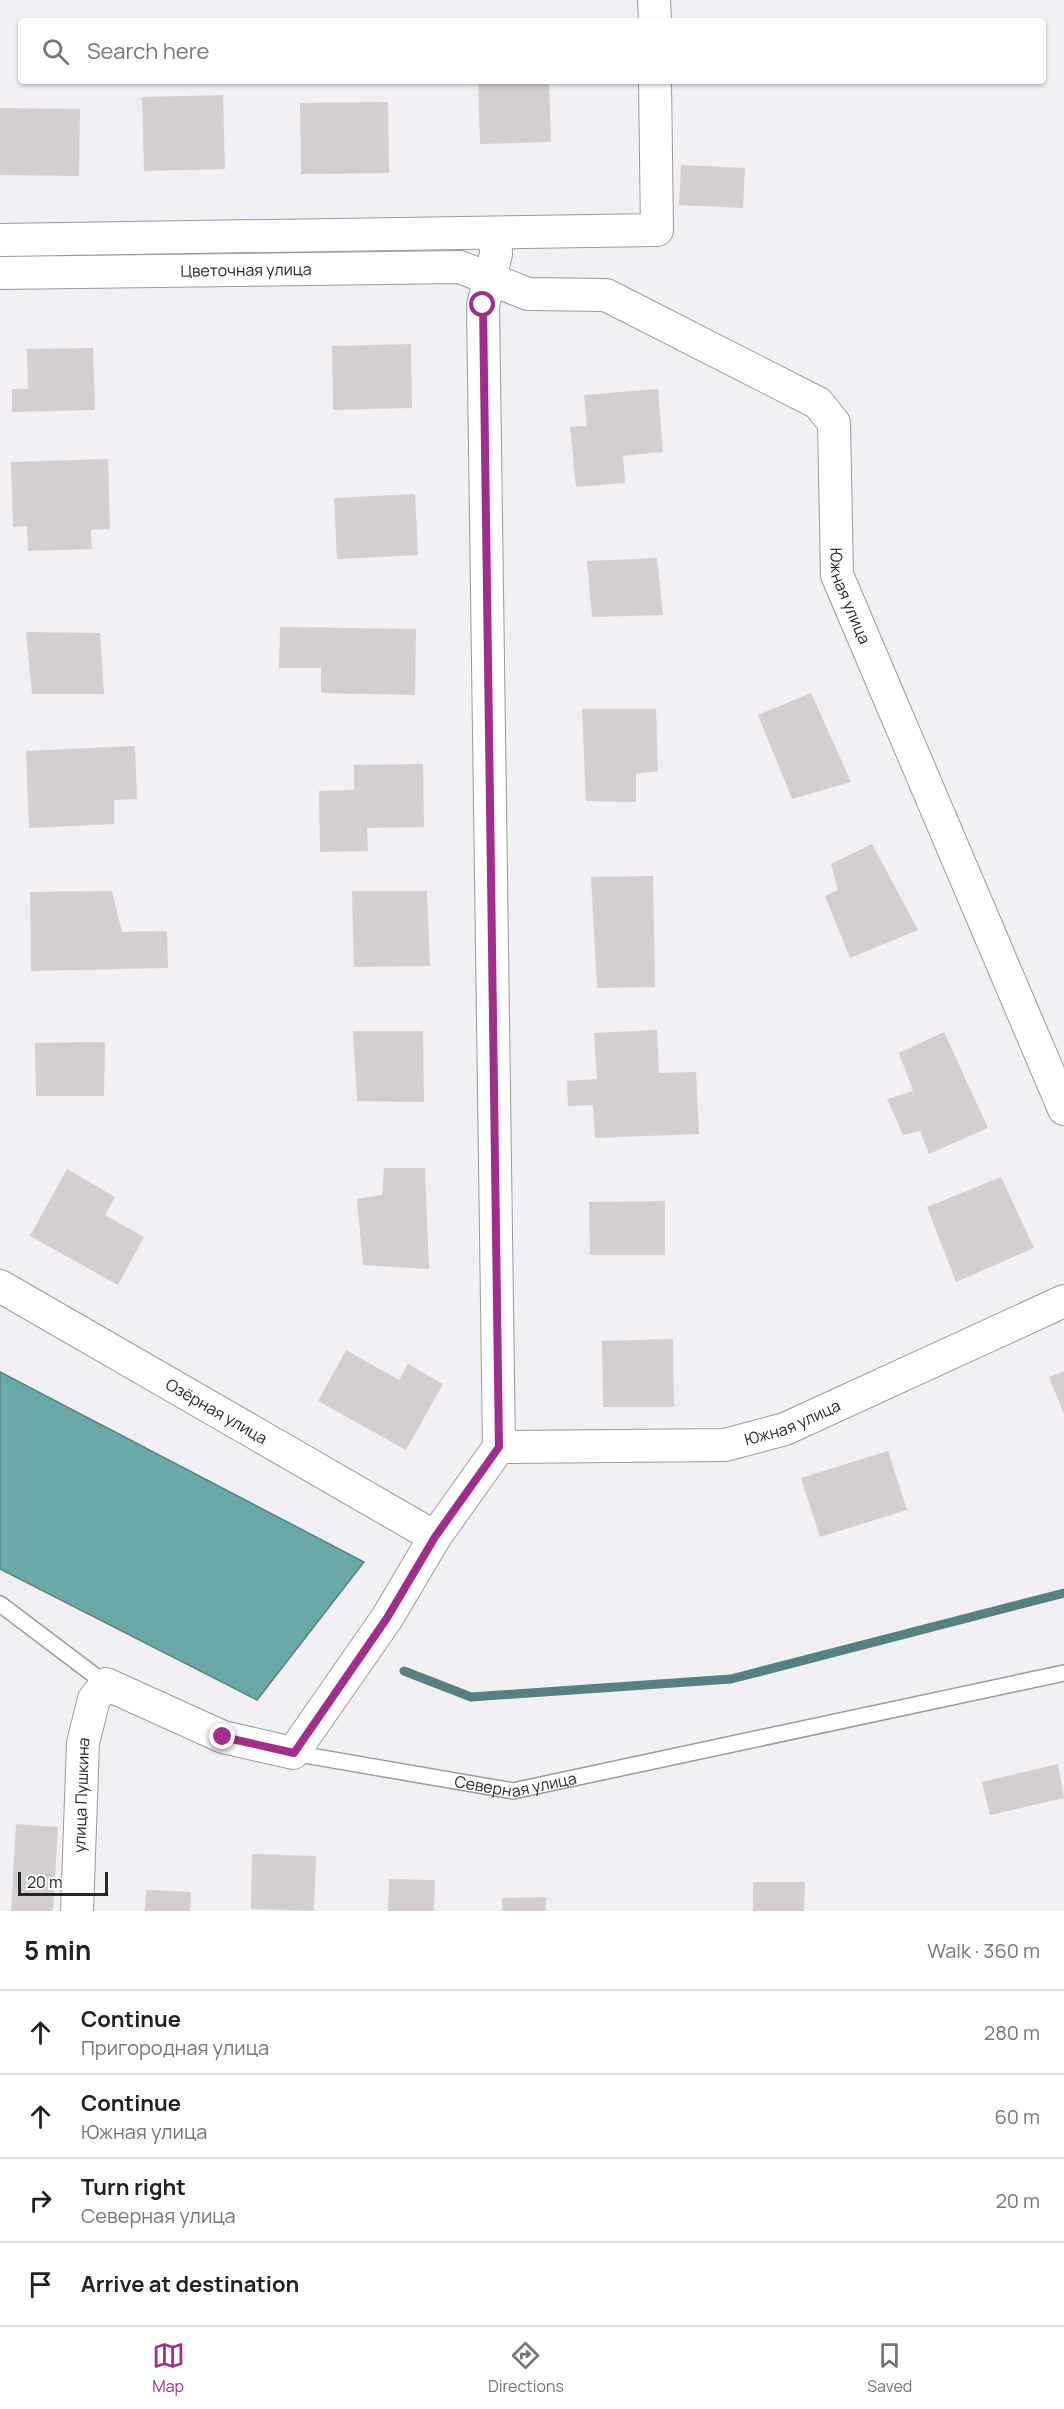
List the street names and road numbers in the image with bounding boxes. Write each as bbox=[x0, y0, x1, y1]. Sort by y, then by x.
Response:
street label: Цветочная улица bbox=[180, 258, 312, 282]
street label: Южная улица bbox=[825, 547, 876, 647]
street label: Озёрная улица bbox=[162, 1373, 271, 1449]
street label: Южная улица bbox=[742, 1394, 844, 1450]
street label: улица Пушкина bbox=[68, 1735, 95, 1853]
street label: Северная улица bbox=[453, 1767, 579, 1802]

